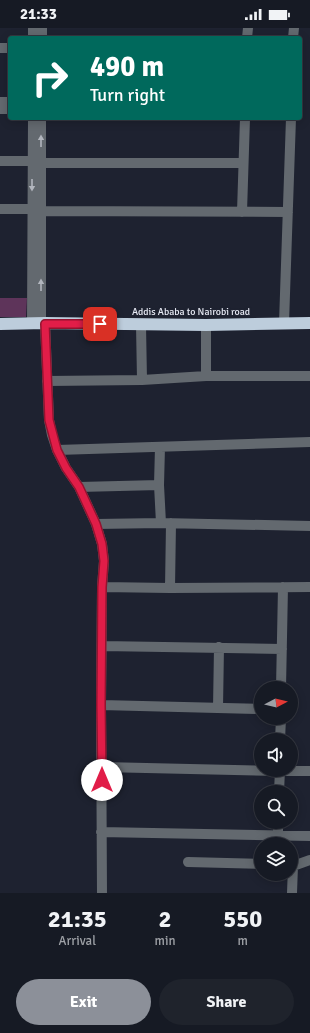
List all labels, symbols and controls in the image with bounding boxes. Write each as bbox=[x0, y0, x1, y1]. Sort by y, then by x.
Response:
text: 21:33 bbox=[20, 5, 57, 23]
text: 490 m bbox=[90, 50, 164, 84]
icon: right bbox=[24, 52, 76, 104]
text: Turn right bbox=[90, 84, 165, 106]
one-way arrow bbox=[38, 134, 44, 147]
one-way arrow bbox=[29, 179, 35, 192]
one-way arrow bbox=[38, 278, 44, 291]
street label: Addis Ababa to Nairobi road bbox=[132, 306, 250, 318]
pin bbox=[83, 307, 117, 341]
icon: arrive bbox=[89, 313, 111, 335]
north arrow bbox=[254, 681, 298, 725]
map controls bbox=[254, 681, 298, 881]
button: sound bbox=[254, 733, 298, 777]
position arrow bbox=[81, 759, 123, 801]
button: search bbox=[254, 785, 298, 829]
button: layers bbox=[254, 837, 298, 881]
text: 21:35 bbox=[48, 904, 107, 934]
text: 2 bbox=[159, 904, 171, 934]
text: 550 bbox=[223, 904, 262, 934]
text: Arrival bbox=[59, 933, 96, 949]
text: min bbox=[155, 933, 176, 949]
text: m bbox=[238, 933, 248, 949]
button: Exit bbox=[16, 979, 151, 1025]
button: Share bbox=[159, 979, 294, 1025]

